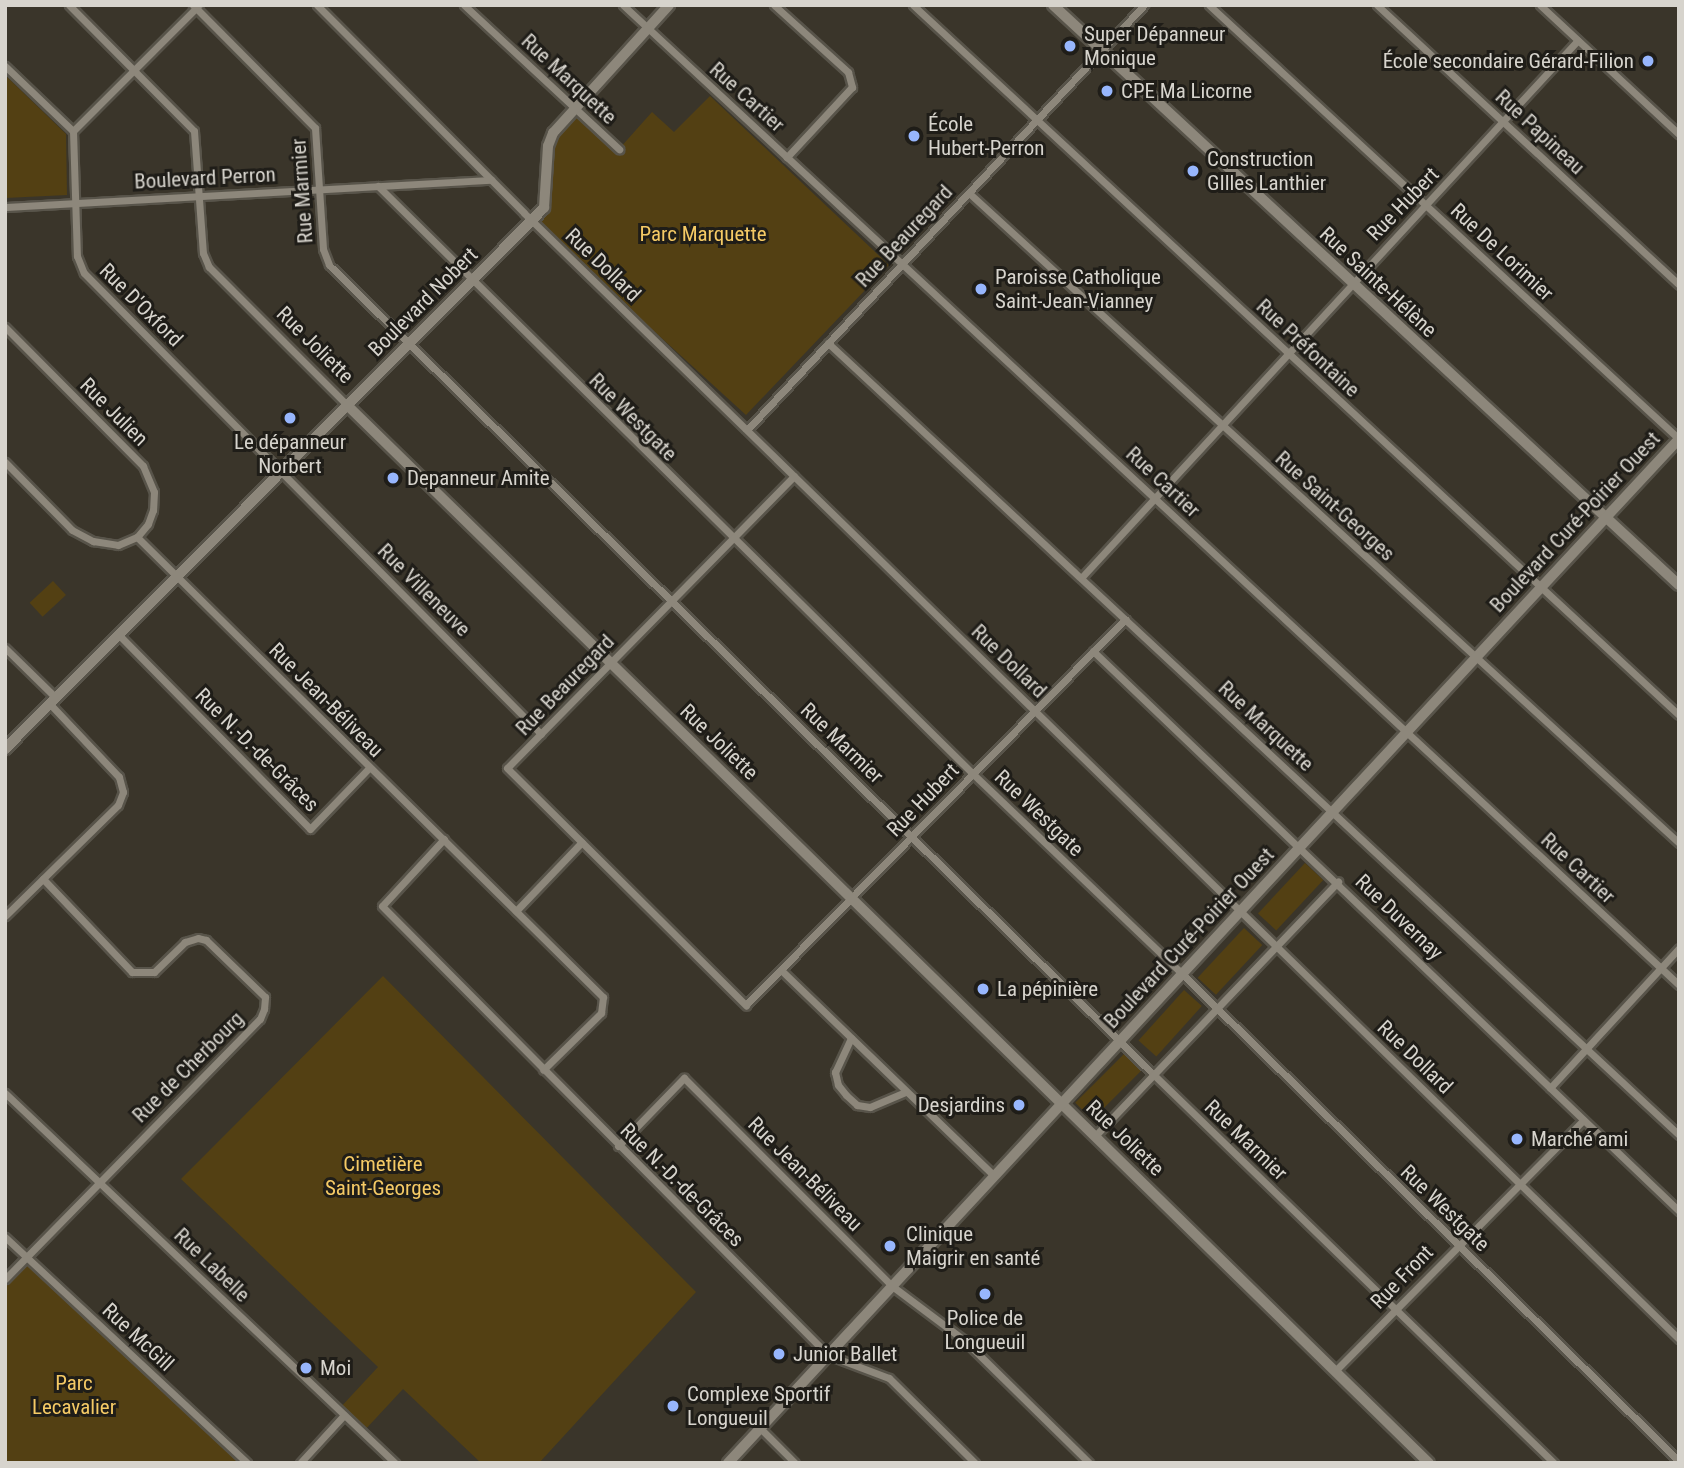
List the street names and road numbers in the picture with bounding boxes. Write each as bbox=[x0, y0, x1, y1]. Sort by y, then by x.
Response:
street label: Rue Marquette bbox=[516, 29, 622, 129]
street label: Rue Cartier bbox=[704, 57, 790, 137]
street label: Rue Papineau bbox=[1490, 84, 1590, 180]
street label: Rue Marmier bbox=[286, 138, 318, 244]
street label: Boulevard Perron bbox=[134, 162, 276, 194]
street label: Rue Hubert bbox=[1362, 162, 1444, 246]
street label: Rue Beauregard bbox=[850, 180, 958, 292]
street label: Rue De Lorimier bbox=[1445, 198, 1559, 306]
street label: Rue Sainte-Hélène bbox=[1314, 221, 1442, 343]
street label: Rue Dollard bbox=[560, 223, 646, 307]
street label: Boulevard Nobert bbox=[363, 242, 483, 362]
street label: Rue D'Oxford bbox=[94, 258, 188, 352]
street label: Rue Préfontaine bbox=[1251, 294, 1365, 402]
street label: Rue Joliette bbox=[271, 301, 359, 389]
street label: Rue Westgate bbox=[584, 368, 682, 466]
street label: Rue Julien bbox=[75, 373, 153, 451]
street label: Boulevard Curé-Poirier Ouest bbox=[1485, 426, 1665, 618]
street label: Rue Cartier bbox=[1121, 441, 1205, 523]
street label: Rue Saint-Georges bbox=[1270, 446, 1400, 566]
street label: Rue Villeneuve bbox=[372, 538, 476, 642]
street label: Rue Dollard bbox=[966, 619, 1052, 703]
street label: Rue Beauregard bbox=[511, 629, 619, 741]
street label: Rue Jean-Béliveau bbox=[264, 638, 388, 762]
street label: Rue Marquette bbox=[1213, 676, 1319, 776]
street label: Rue N.-D.-de-Grâces bbox=[190, 683, 324, 817]
street label: Rue Marmier bbox=[795, 697, 889, 789]
street label: Rue Joliette bbox=[675, 699, 763, 785]
street label: Rue Hubert bbox=[882, 758, 964, 842]
street label: Rue Westgate bbox=[989, 764, 1089, 862]
street label: Rue Cartier bbox=[1536, 827, 1620, 909]
street label: Boulevard Curé-Poirier Ouest bbox=[1099, 842, 1279, 1034]
street label: Rue Duvernay bbox=[1350, 869, 1448, 965]
street label: Rue de Cherbourg bbox=[127, 1006, 249, 1128]
street label: Rue Dollard bbox=[1372, 1015, 1458, 1099]
street label: Rue Marmier bbox=[1199, 1094, 1293, 1186]
street label: Rue Joliette bbox=[1081, 1095, 1169, 1181]
street label: Rue Jean-Béliveau bbox=[743, 1112, 867, 1236]
street label: Rue N.-D.-de-Grâces bbox=[615, 1118, 749, 1252]
street label: Rue Westgate bbox=[1395, 1159, 1495, 1257]
street label: Rue Labelle bbox=[169, 1223, 255, 1307]
street label: Rue Front bbox=[1366, 1240, 1438, 1314]
street label: Rue McGill bbox=[97, 1298, 179, 1376]

